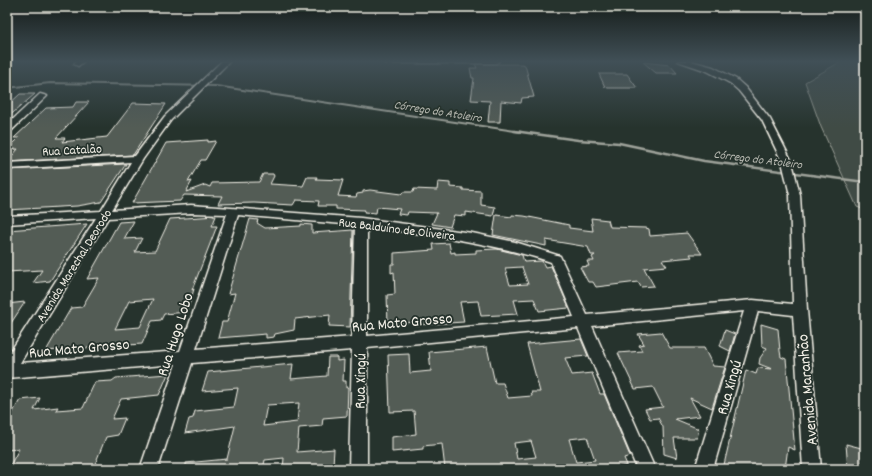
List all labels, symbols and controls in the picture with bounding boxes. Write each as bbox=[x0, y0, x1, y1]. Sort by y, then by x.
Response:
water label: Córrego do Atoleiro bbox=[392, 97, 484, 128]
street label: Rua Catalão bbox=[42, 140, 103, 163]
water label: Córrego do Atoleiro bbox=[713, 147, 804, 174]
street label: Avenida Marechal Deorodo bbox=[33, 206, 118, 327]
street label: Rua Balduíno de Oliveira bbox=[337, 214, 457, 247]
street label: Rua Hugo Lobo bbox=[152, 290, 201, 379]
street label: Rua Mato Grosso bbox=[351, 308, 454, 339]
street label: Avenida Maranhão bbox=[792, 333, 825, 446]
street label: Rua Mato Grosso bbox=[28, 334, 131, 365]
street label: Rua Xingú bbox=[350, 353, 373, 409]
street label: Rua Xingú bbox=[712, 358, 749, 418]

